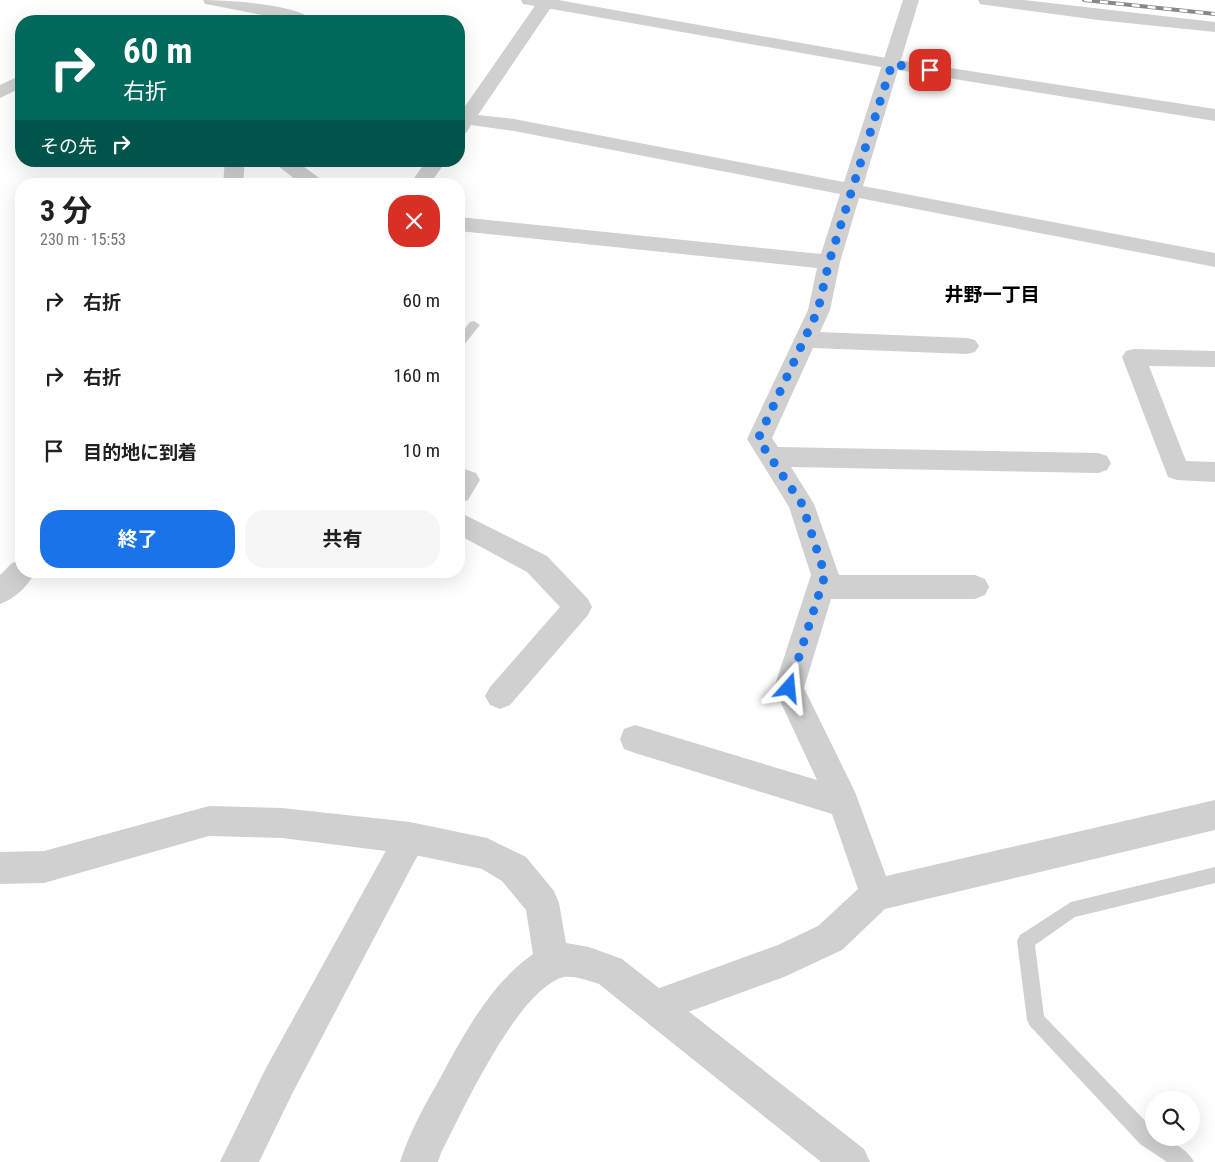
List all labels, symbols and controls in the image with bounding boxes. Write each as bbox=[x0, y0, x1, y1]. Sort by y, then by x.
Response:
text: 60 m bbox=[123, 31, 192, 72]
icon: right bbox=[40, 35, 105, 100]
pin bbox=[909, 49, 951, 91]
icon: arrive bbox=[916, 56, 944, 84]
text: 右折 bbox=[123, 79, 167, 104]
icon: right bbox=[107, 130, 135, 158]
text: その先 bbox=[40, 135, 97, 158]
text: 3 分 bbox=[40, 193, 92, 228]
button: close bbox=[388, 195, 440, 247]
text: 230 m · 15:53 bbox=[40, 230, 126, 249]
district label: 井野一丁目 bbox=[944, 283, 1040, 306]
icon: right bbox=[40, 287, 68, 315]
text: 60 m bbox=[403, 289, 440, 312]
text: 右折 bbox=[83, 291, 121, 314]
icon: right bbox=[40, 362, 68, 390]
text: 160 m bbox=[393, 364, 440, 387]
text: 右折 bbox=[83, 366, 121, 389]
icon: arrive bbox=[40, 437, 68, 465]
text: 10 m bbox=[403, 439, 440, 462]
text: 目的地に到着 bbox=[83, 441, 197, 464]
button: 終了 bbox=[40, 510, 235, 568]
button: 共有 bbox=[245, 510, 440, 568]
position arrow bbox=[762, 661, 814, 713]
map controls bbox=[1145, 1091, 1200, 1146]
button: search bbox=[1145, 1091, 1200, 1146]

